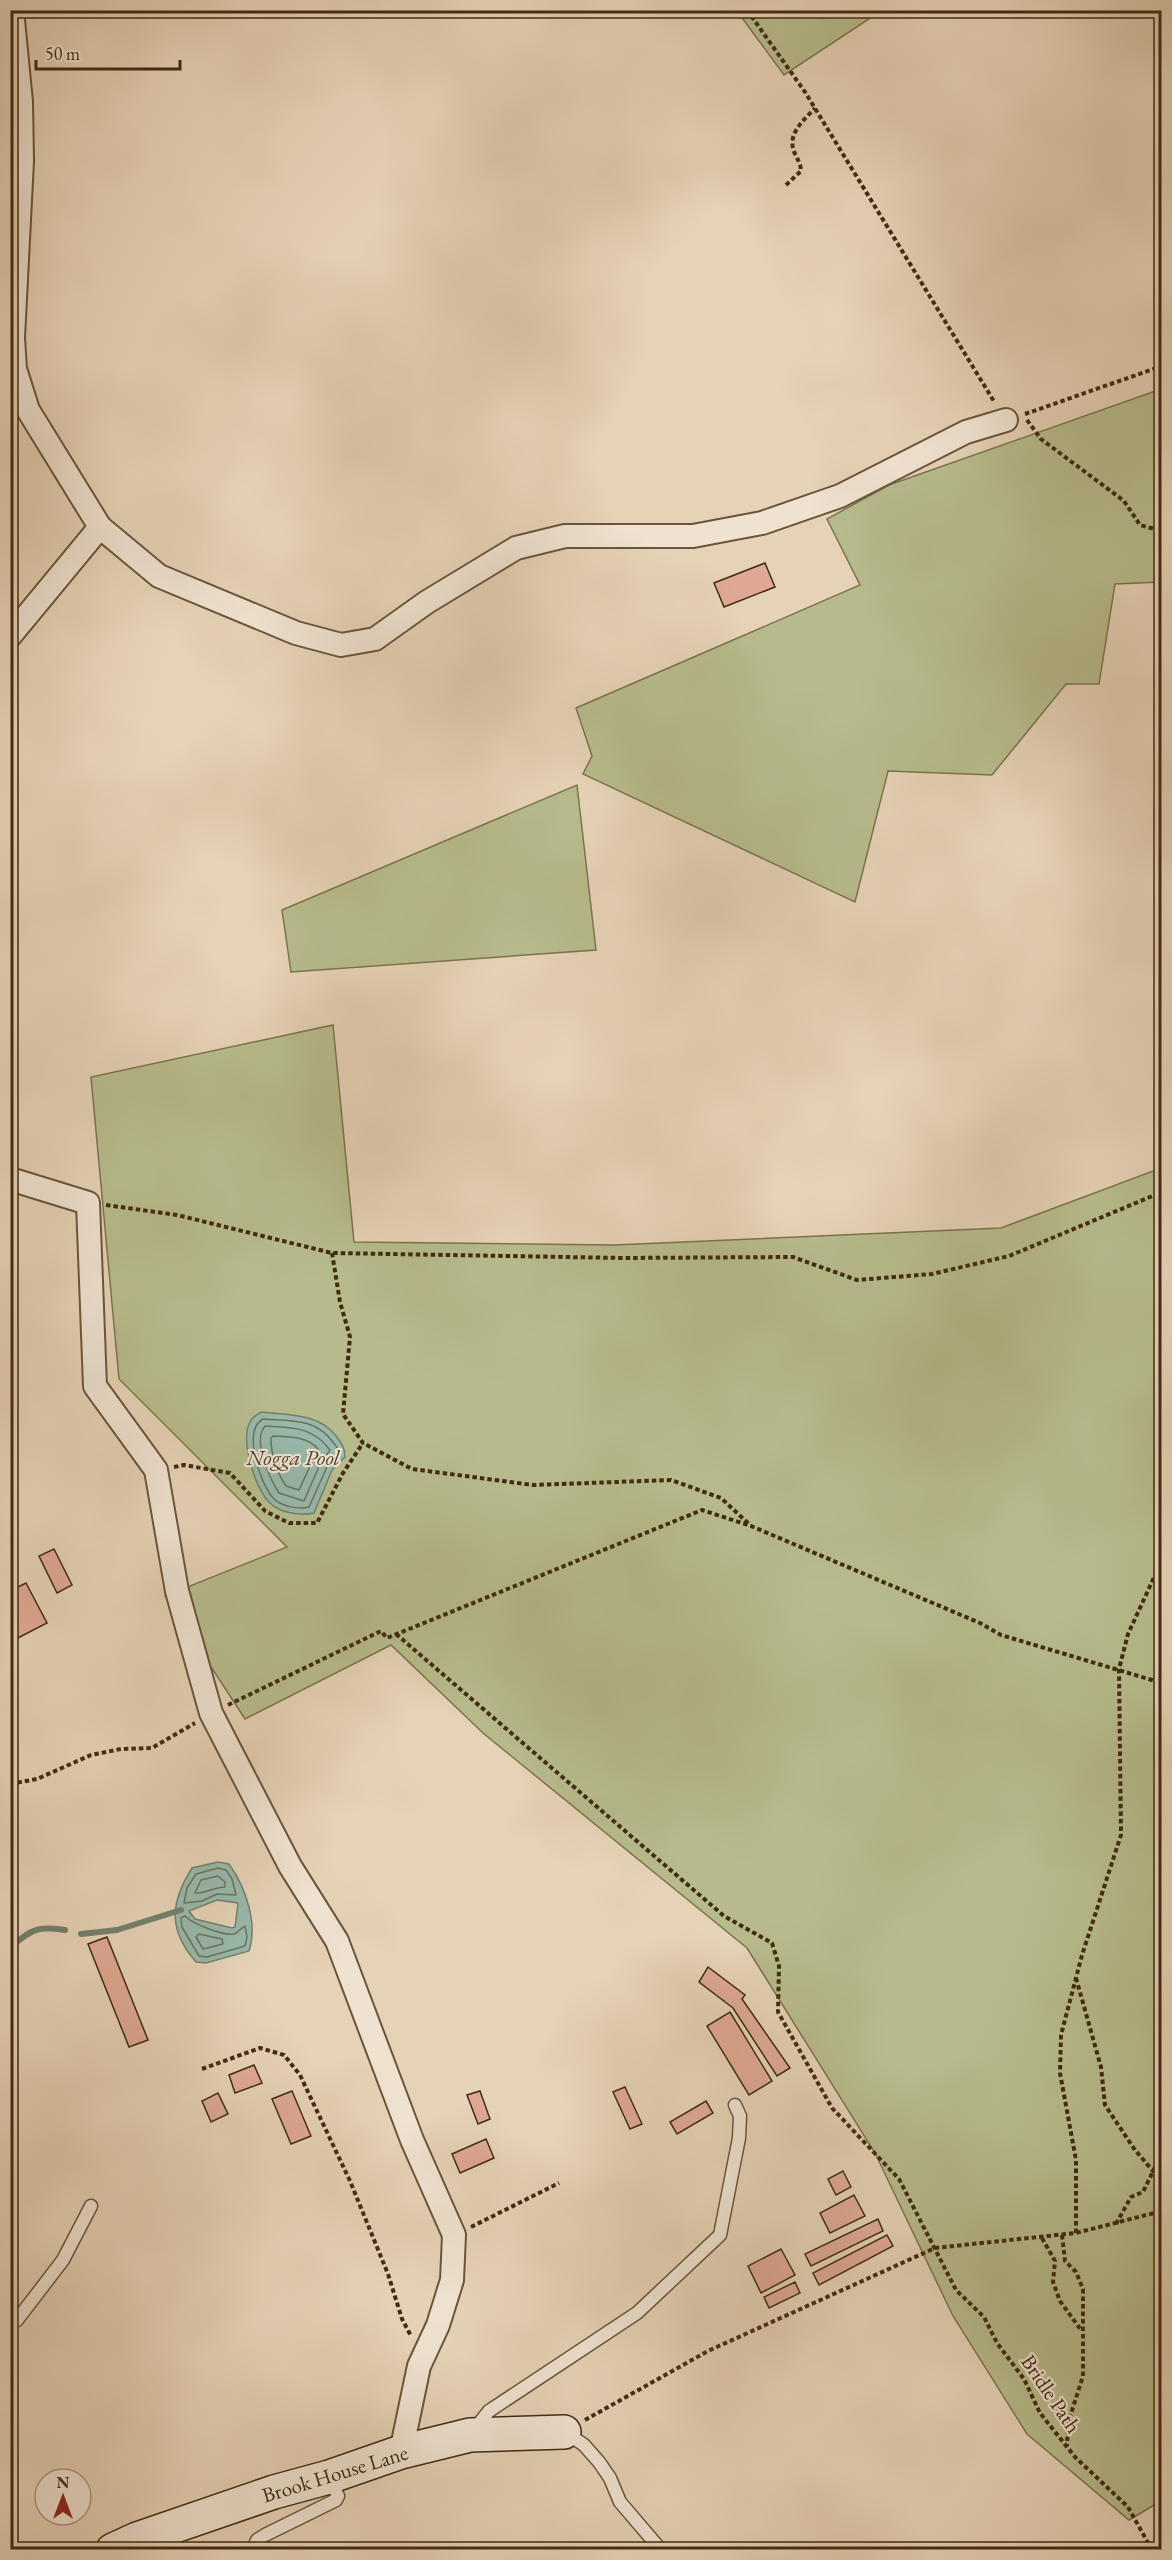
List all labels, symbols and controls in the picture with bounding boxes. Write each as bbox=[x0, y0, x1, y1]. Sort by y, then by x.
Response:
scale bar bbox=[36, 33, 180, 71]
text: 50 m bbox=[45, 42, 80, 65]
water label: Nogga Pool bbox=[245, 1443, 340, 1472]
street label: Bridle Path bbox=[1015, 2349, 1088, 2438]
street label: Brook House Lane bbox=[258, 2438, 411, 2509]
north arrow bbox=[33, 2467, 93, 2527]
text: N bbox=[57, 2472, 70, 2493]

